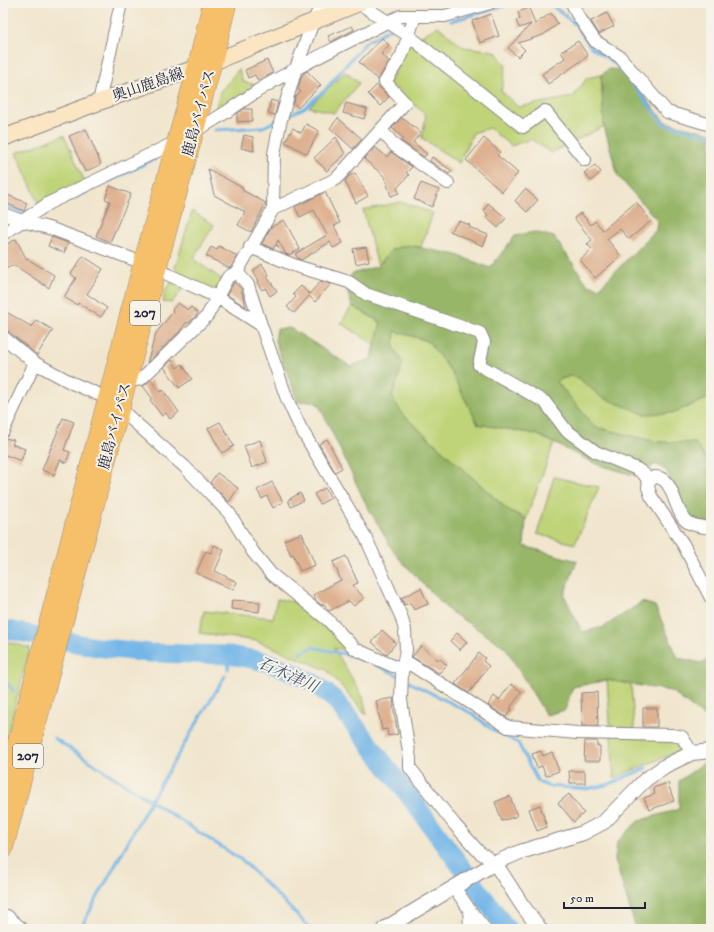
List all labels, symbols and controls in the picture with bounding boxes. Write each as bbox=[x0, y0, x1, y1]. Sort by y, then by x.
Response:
street label: 奥山鹿島線 bbox=[109, 64, 187, 106]
street label: 鹿島バイパス bbox=[178, 67, 220, 159]
road number: 207 bbox=[130, 301, 160, 325]
street label: 鹿島バイパス bbox=[94, 380, 136, 472]
water label: 石木津川 bbox=[255, 653, 323, 698]
road number: 207 bbox=[13, 744, 43, 768]
scale bar bbox=[564, 884, 645, 910]
text: 50 m bbox=[570, 891, 594, 906]

